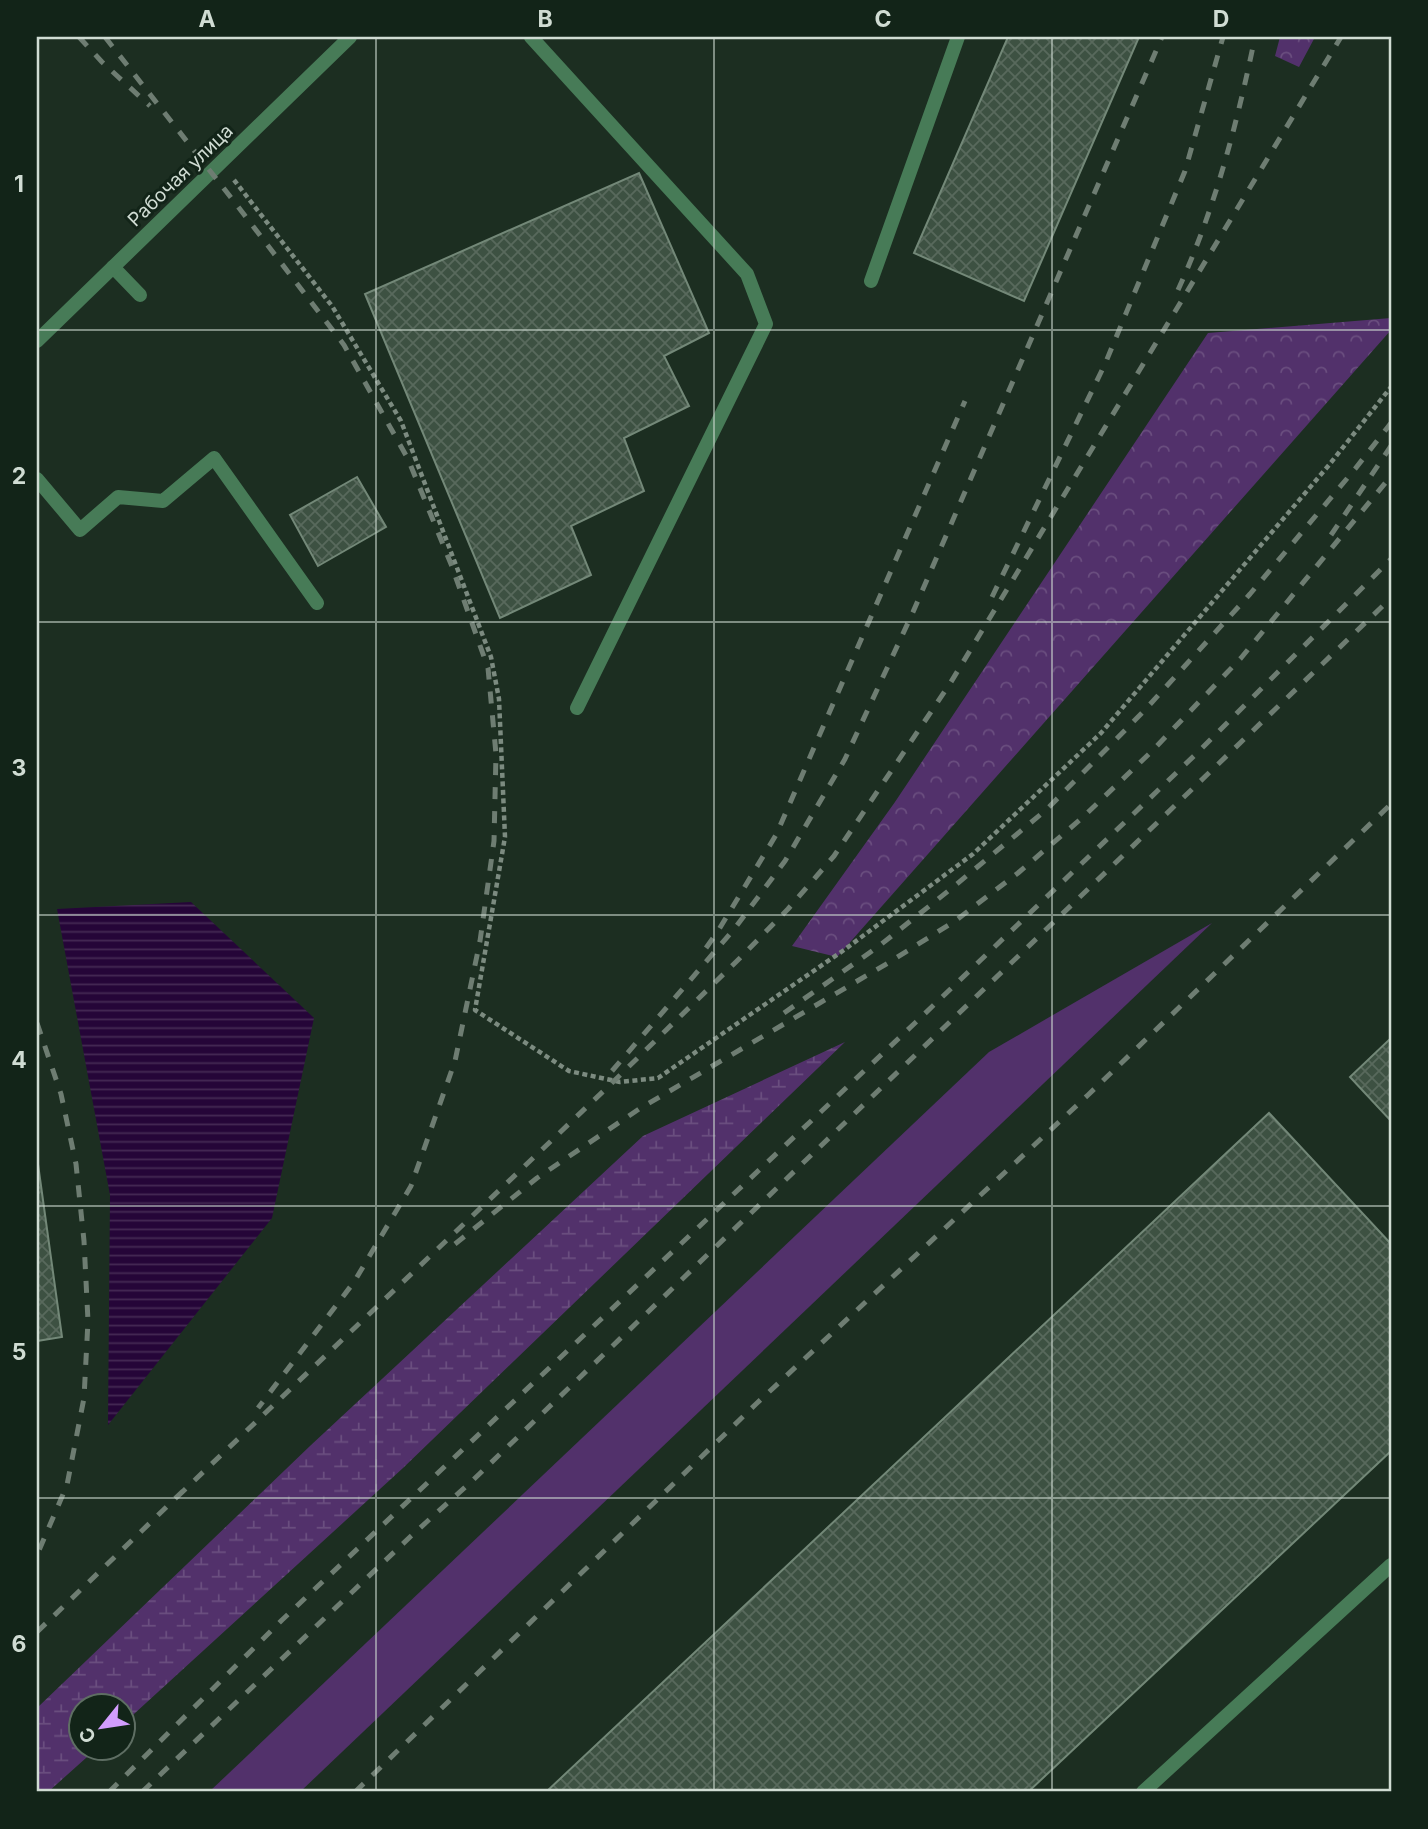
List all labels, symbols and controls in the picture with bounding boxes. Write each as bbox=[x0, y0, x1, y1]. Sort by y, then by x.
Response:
text: A bbox=[198, 5, 216, 33]
text: B bbox=[537, 5, 553, 33]
text: C bbox=[874, 5, 892, 33]
text: D bbox=[1213, 5, 1229, 33]
street label: Рабочая улица bbox=[123, 119, 238, 231]
text: 1 bbox=[14, 170, 24, 198]
text: 2 bbox=[12, 462, 26, 490]
text: 3 bbox=[12, 754, 26, 782]
text: 4 bbox=[11, 1046, 27, 1074]
text: 5 bbox=[12, 1338, 26, 1366]
text: 6 bbox=[12, 1630, 26, 1658]
north arrow bbox=[66, 1692, 136, 1762]
text: С bbox=[74, 1723, 101, 1747]

